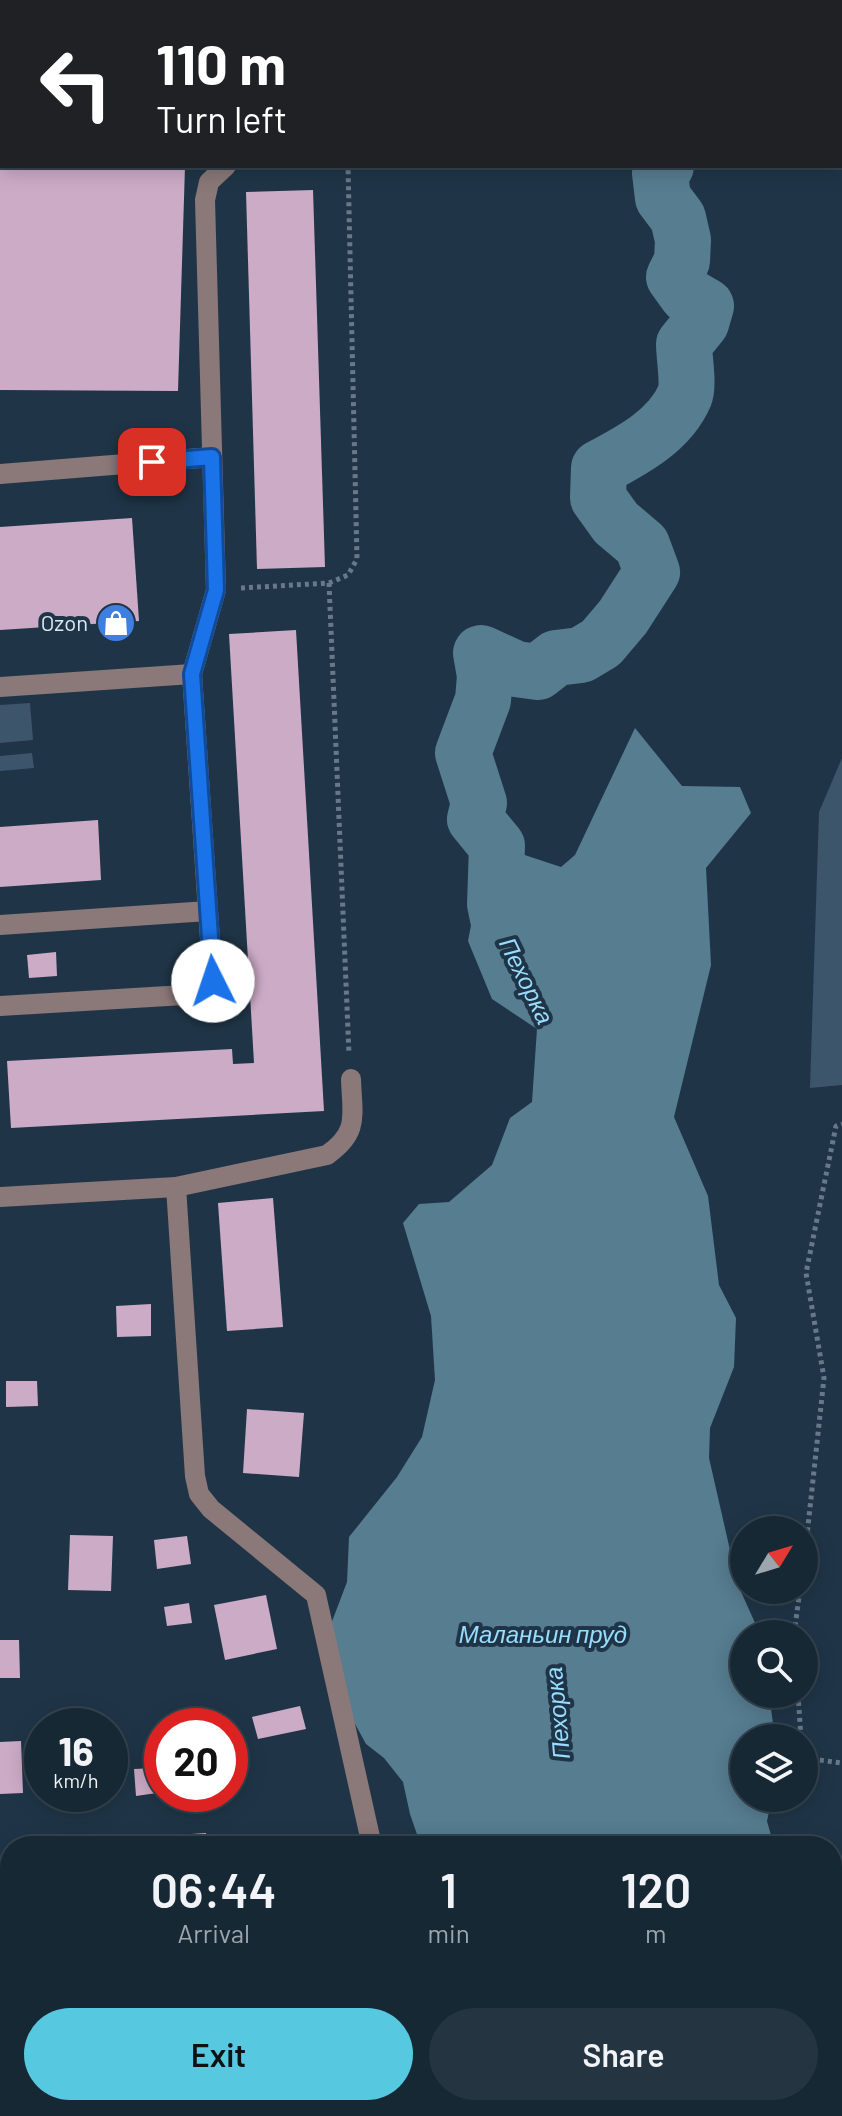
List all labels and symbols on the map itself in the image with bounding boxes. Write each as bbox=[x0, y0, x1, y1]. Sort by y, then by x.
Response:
pin bbox=[118, 428, 186, 496]
shop icon: Ozon bbox=[95, 602, 137, 644]
place label: Ozon bbox=[41, 609, 88, 635]
water label: Пехорка bbox=[494, 932, 561, 1028]
position arrow bbox=[171, 939, 255, 1023]
north arrow bbox=[730, 1516, 818, 1604]
water label: Маланьин пруд bbox=[459, 1619, 627, 1648]
water label: Пехорка bbox=[538, 1666, 575, 1761]
speed limit sign: 20 bbox=[144, 1708, 248, 1812]

